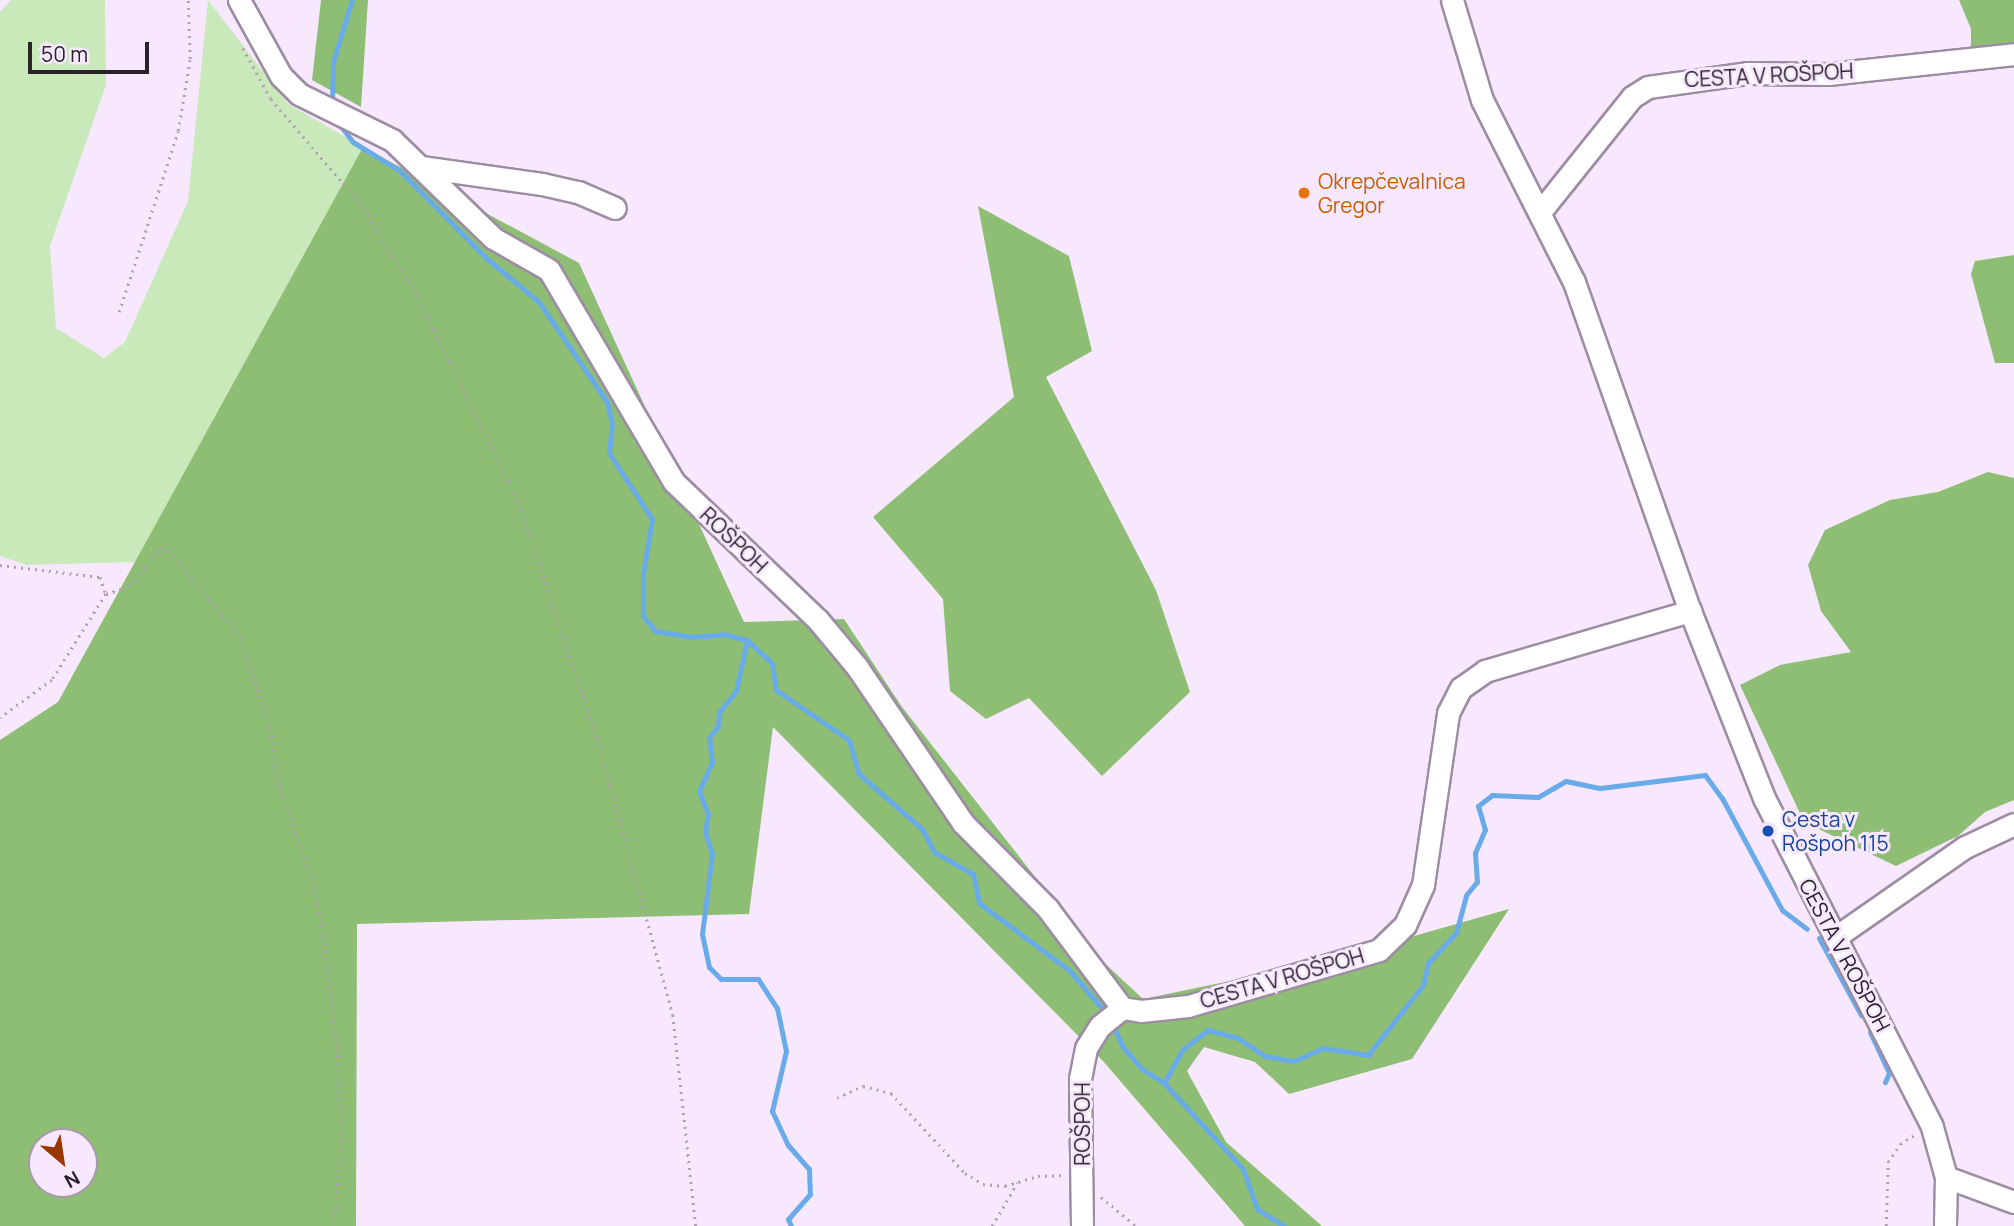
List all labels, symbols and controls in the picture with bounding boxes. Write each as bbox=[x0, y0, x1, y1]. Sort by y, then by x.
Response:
scale bar bbox=[32, 28, 152, 72]
text: 50 m bbox=[41, 40, 88, 68]
street label: CESTA V ROŠPOH bbox=[1684, 58, 1854, 92]
place label: Okrepčevalnica Gregor bbox=[1318, 168, 1466, 218]
marker: Okrepčevalnica Gregor bbox=[1296, 185, 1312, 201]
street label: ROŠPOH bbox=[695, 502, 773, 578]
place label: Cesta v Rošpoh 115 bbox=[1782, 806, 1889, 856]
marker: Cesta v Rošpoh 115 bbox=[1760, 823, 1776, 839]
street label: CESTA V ROŠPOH bbox=[1794, 874, 1896, 1036]
street label: CESTA V ROŠPOH bbox=[1197, 943, 1367, 1013]
street label: ROŠPOH bbox=[1069, 1082, 1095, 1166]
north arrow bbox=[28, 1128, 98, 1198]
text: N bbox=[60, 1165, 84, 1194]

